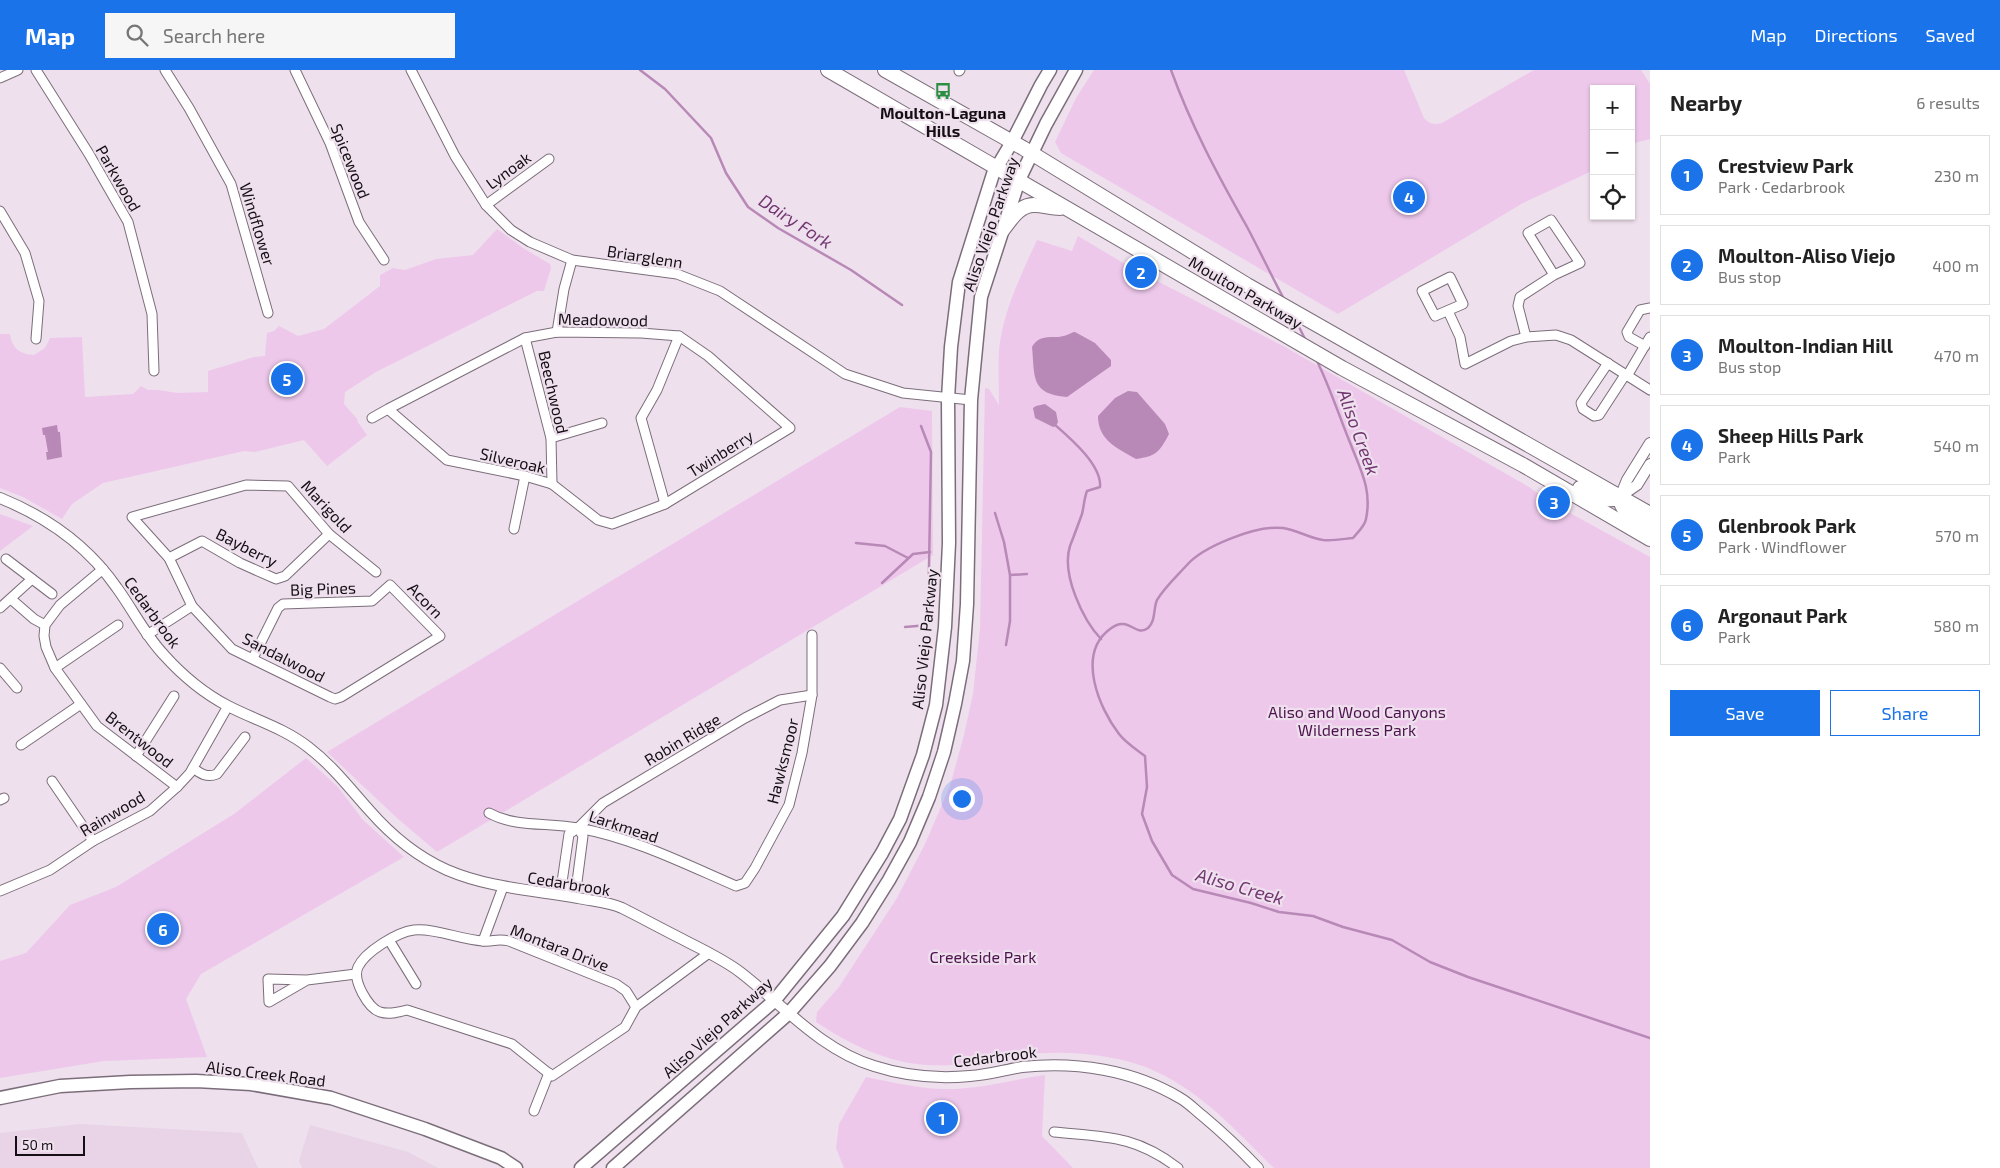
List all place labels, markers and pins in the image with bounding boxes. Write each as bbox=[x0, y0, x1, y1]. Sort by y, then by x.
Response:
bus stop icon: Moulton-Laguna Hills bbox=[933, 81, 953, 101]
place label: Moulton-Laguna Hills bbox=[880, 103, 1006, 140]
pin: 4 bbox=[1393, 178, 1425, 216]
pin: 2 bbox=[1125, 253, 1157, 291]
pin: 5 bbox=[271, 360, 303, 398]
pin: 3 bbox=[1538, 483, 1570, 521]
pin: 6 bbox=[147, 910, 179, 948]
pin: 1 bbox=[926, 1099, 958, 1137]

